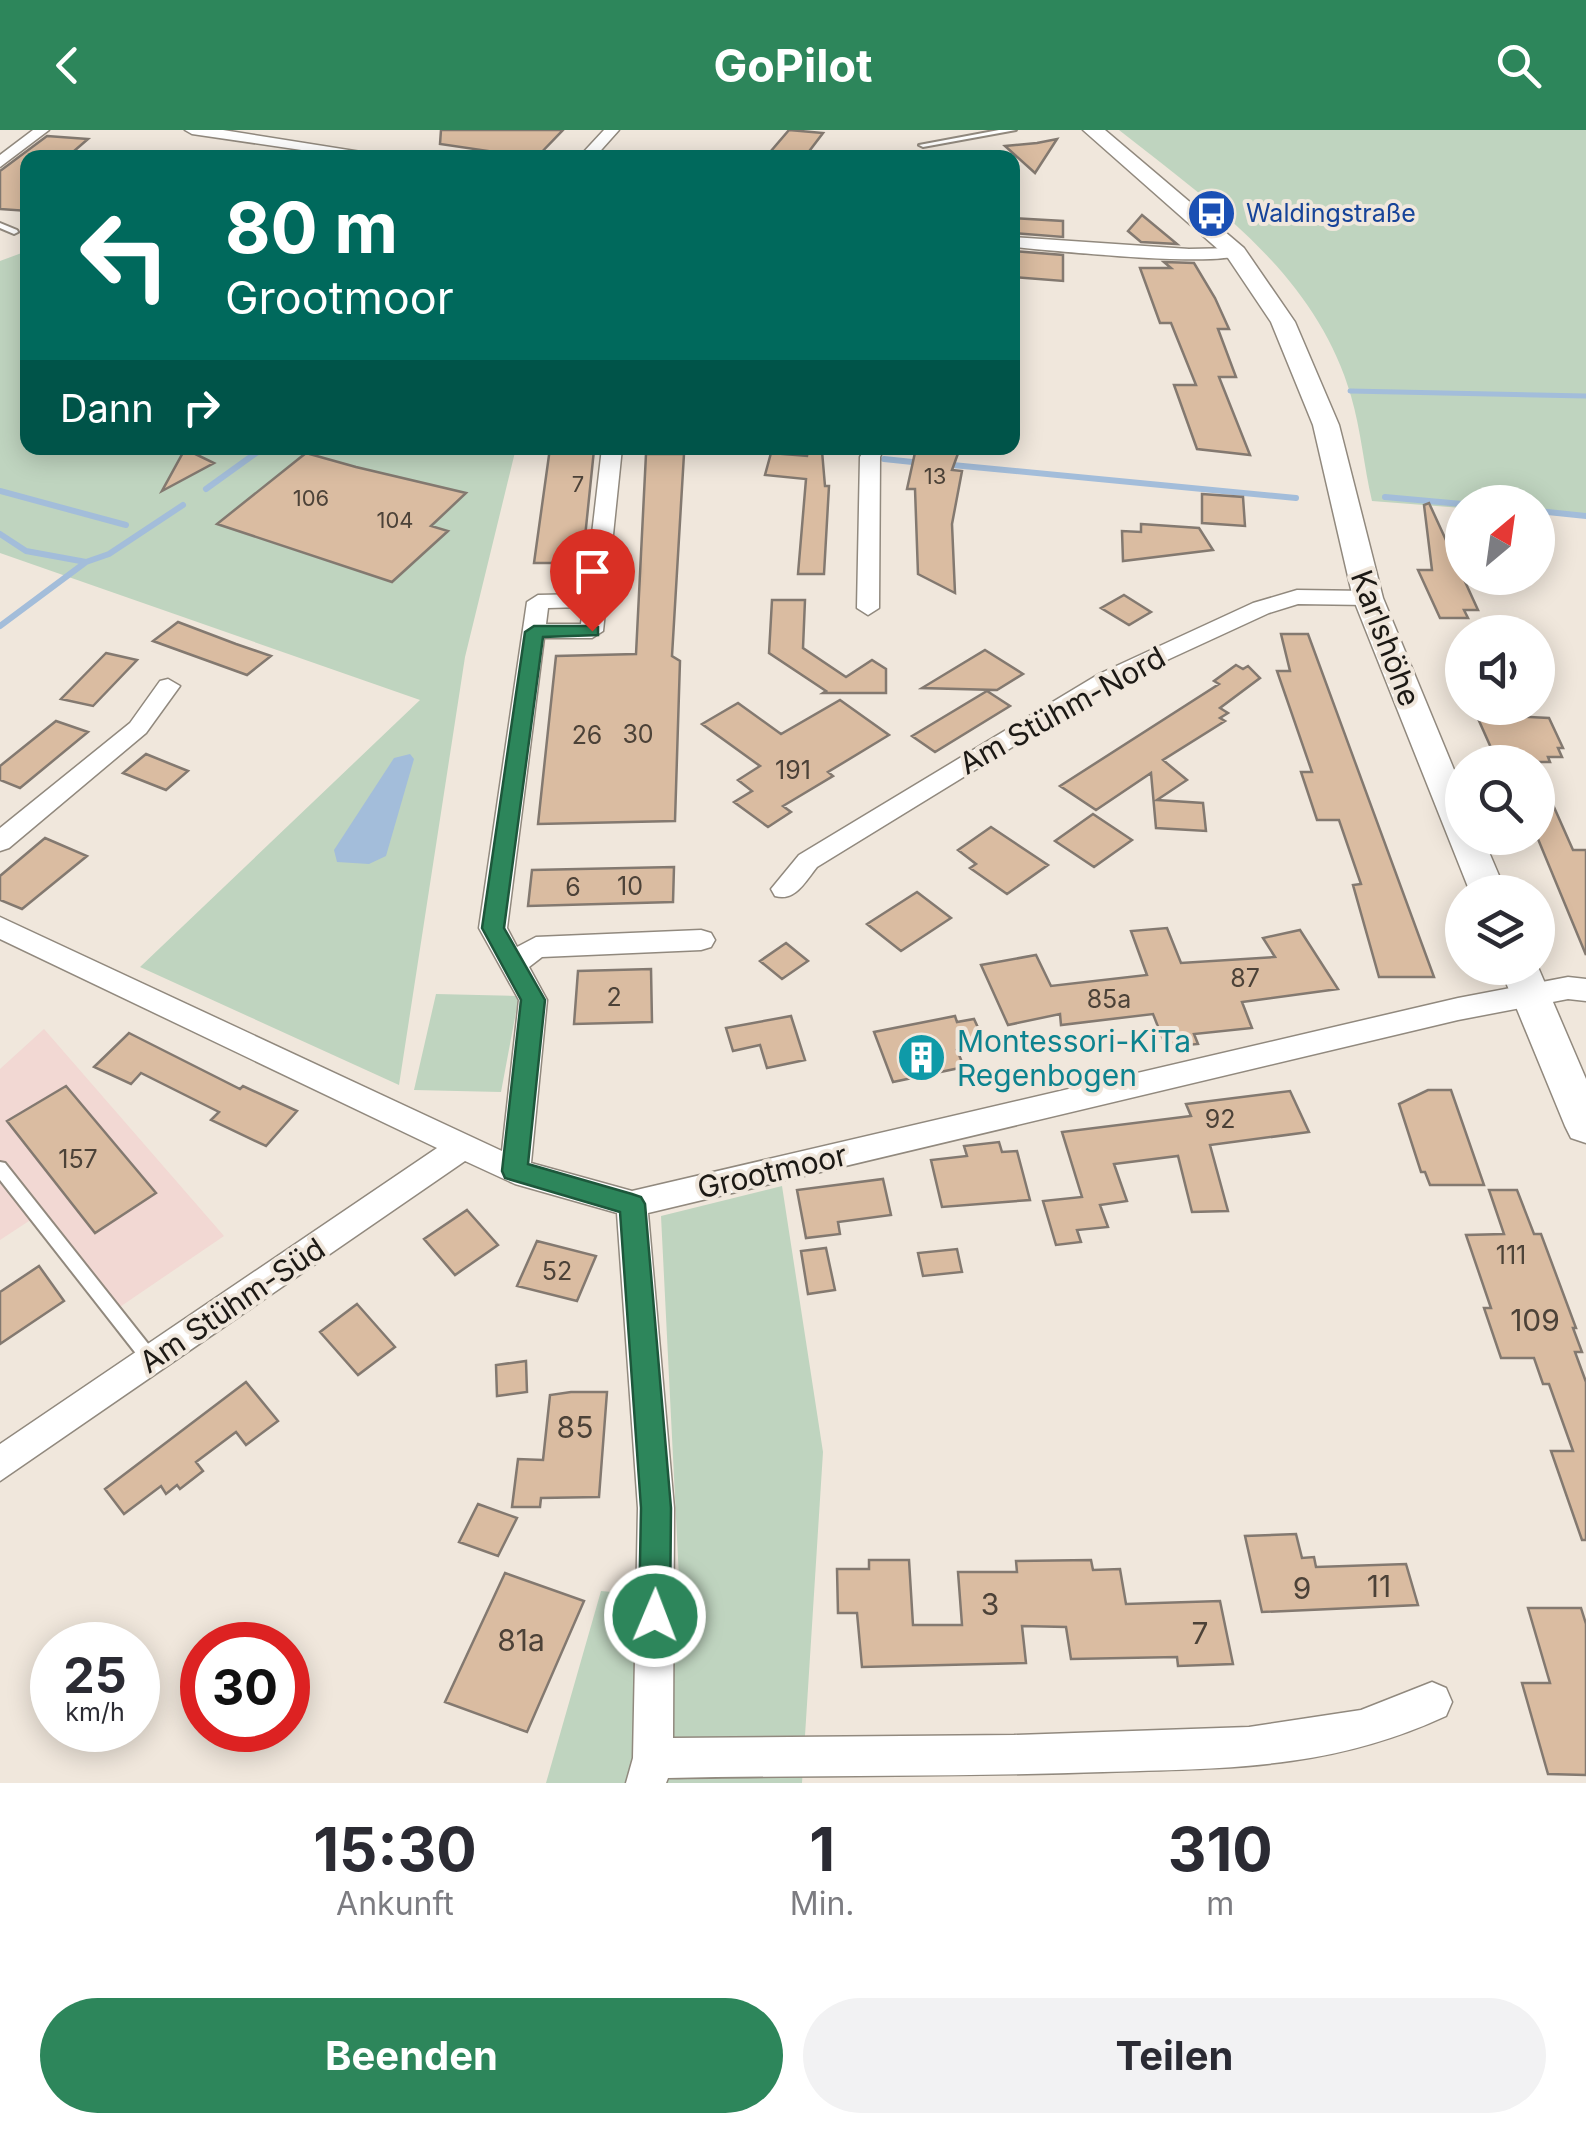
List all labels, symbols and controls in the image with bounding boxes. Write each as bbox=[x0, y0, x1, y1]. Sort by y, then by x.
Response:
icon: back bbox=[40, 38, 95, 93]
text: GoPilot bbox=[714, 38, 873, 93]
icon: search bbox=[1491, 38, 1546, 93]
text: 80 m bbox=[225, 185, 398, 270]
bus stop icon: Waldingstraße bbox=[1185, 187, 1237, 239]
icon: left bbox=[60, 190, 190, 320]
place label: Waldingstraße bbox=[1246, 198, 1416, 228]
text: Grootmoor bbox=[225, 270, 454, 325]
icon: right bbox=[174, 380, 229, 435]
text: Dann bbox=[60, 385, 154, 431]
house number: 13 bbox=[924, 463, 946, 489]
house number: 7 bbox=[572, 471, 584, 497]
house number: 106 bbox=[293, 485, 329, 511]
north arrow bbox=[1445, 485, 1555, 595]
map controls bbox=[1445, 485, 1555, 985]
house number: 104 bbox=[376, 507, 414, 533]
pin bbox=[550, 529, 635, 632]
icon: arrive bbox=[565, 544, 620, 599]
street label: Karlshöhe bbox=[1344, 565, 1428, 711]
button: sound bbox=[1445, 615, 1555, 725]
street label: Am Stühm-Nord bbox=[953, 639, 1171, 781]
house number: 30 bbox=[622, 719, 654, 749]
house number: 26 bbox=[572, 720, 602, 750]
button: search bbox=[1445, 745, 1555, 855]
house number: 191 bbox=[775, 755, 811, 785]
house number: 10 bbox=[617, 871, 643, 901]
house number: 6 bbox=[565, 872, 581, 902]
button: layers bbox=[1445, 875, 1555, 985]
house number: 87 bbox=[1230, 963, 1260, 993]
house number: 2 bbox=[606, 982, 622, 1012]
house number: 85a bbox=[1087, 984, 1131, 1014]
place label: Montessori-KiTa Regenbogen bbox=[957, 1023, 1191, 1093]
building icon: Montessori-KiTa Regenbogen bbox=[896, 1032, 948, 1084]
house number: 92 bbox=[1205, 1104, 1235, 1134]
street label: Grootmoor bbox=[694, 1136, 850, 1206]
house number: 157 bbox=[58, 1144, 98, 1174]
street label: Am Stühm-Süd bbox=[133, 1230, 331, 1380]
house number: 111 bbox=[1496, 1240, 1526, 1270]
house number: 52 bbox=[542, 1256, 572, 1286]
house number: 109 bbox=[1510, 1302, 1560, 1338]
house number: 85 bbox=[557, 1409, 593, 1445]
position arrow bbox=[603, 1564, 707, 1668]
house number: 11 bbox=[1367, 1568, 1391, 1604]
house number: 9 bbox=[1293, 1570, 1311, 1606]
house number: 3 bbox=[981, 1586, 999, 1622]
house number: 7 bbox=[1192, 1615, 1208, 1651]
speed limit sign: 30 bbox=[180, 1622, 310, 1752]
house number: 81a bbox=[497, 1622, 545, 1658]
text: 25 bbox=[63, 1645, 127, 1705]
text: km/h bbox=[65, 1697, 125, 1727]
text: 15:30 bbox=[313, 1813, 477, 1885]
text: 1 bbox=[809, 1813, 835, 1885]
text: 310 bbox=[1168, 1813, 1273, 1885]
text: Ankunft bbox=[336, 1884, 454, 1923]
text: Min. bbox=[790, 1884, 855, 1923]
text: m bbox=[1206, 1884, 1234, 1923]
button: Beenden bbox=[40, 1998, 783, 2113]
button: Teilen bbox=[803, 1998, 1546, 2113]

